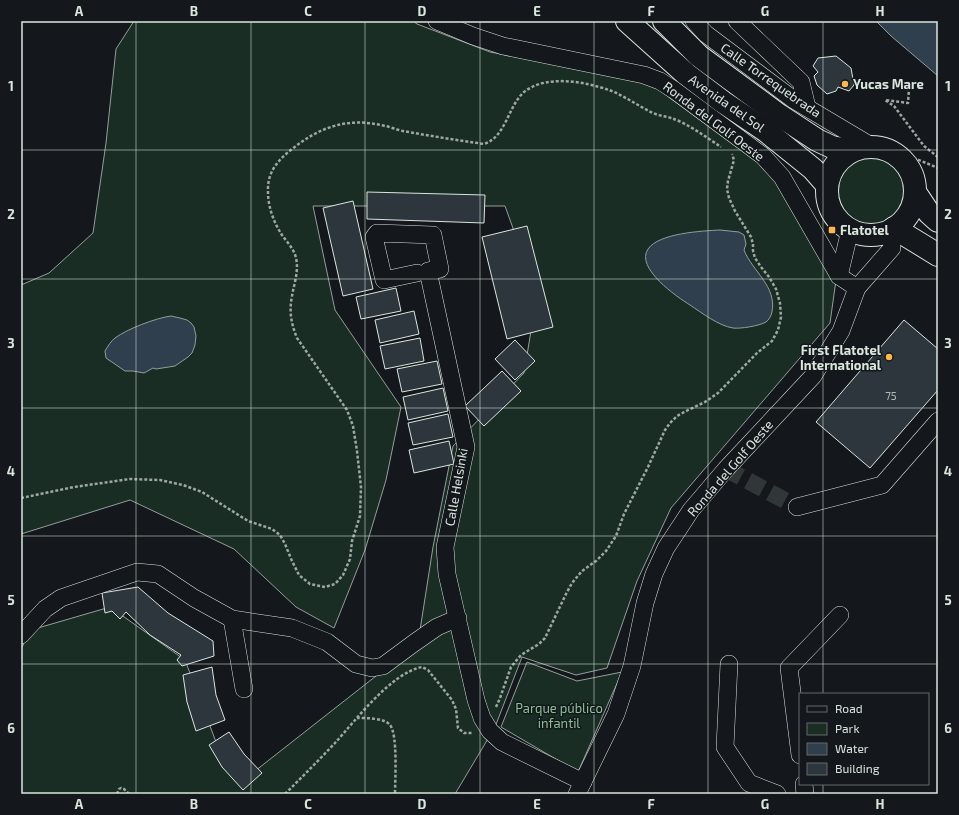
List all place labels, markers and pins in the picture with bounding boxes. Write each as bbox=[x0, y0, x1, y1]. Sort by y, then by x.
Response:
place label: Yucas Mare bbox=[853, 76, 924, 92]
marker: Yucas Mare bbox=[840, 79, 850, 89]
place label: Flatotel bbox=[840, 222, 890, 238]
marker: Flatotel bbox=[827, 225, 837, 235]
place label: First Flatotel International bbox=[800, 342, 882, 373]
marker: First Flatotel International bbox=[884, 352, 894, 362]

